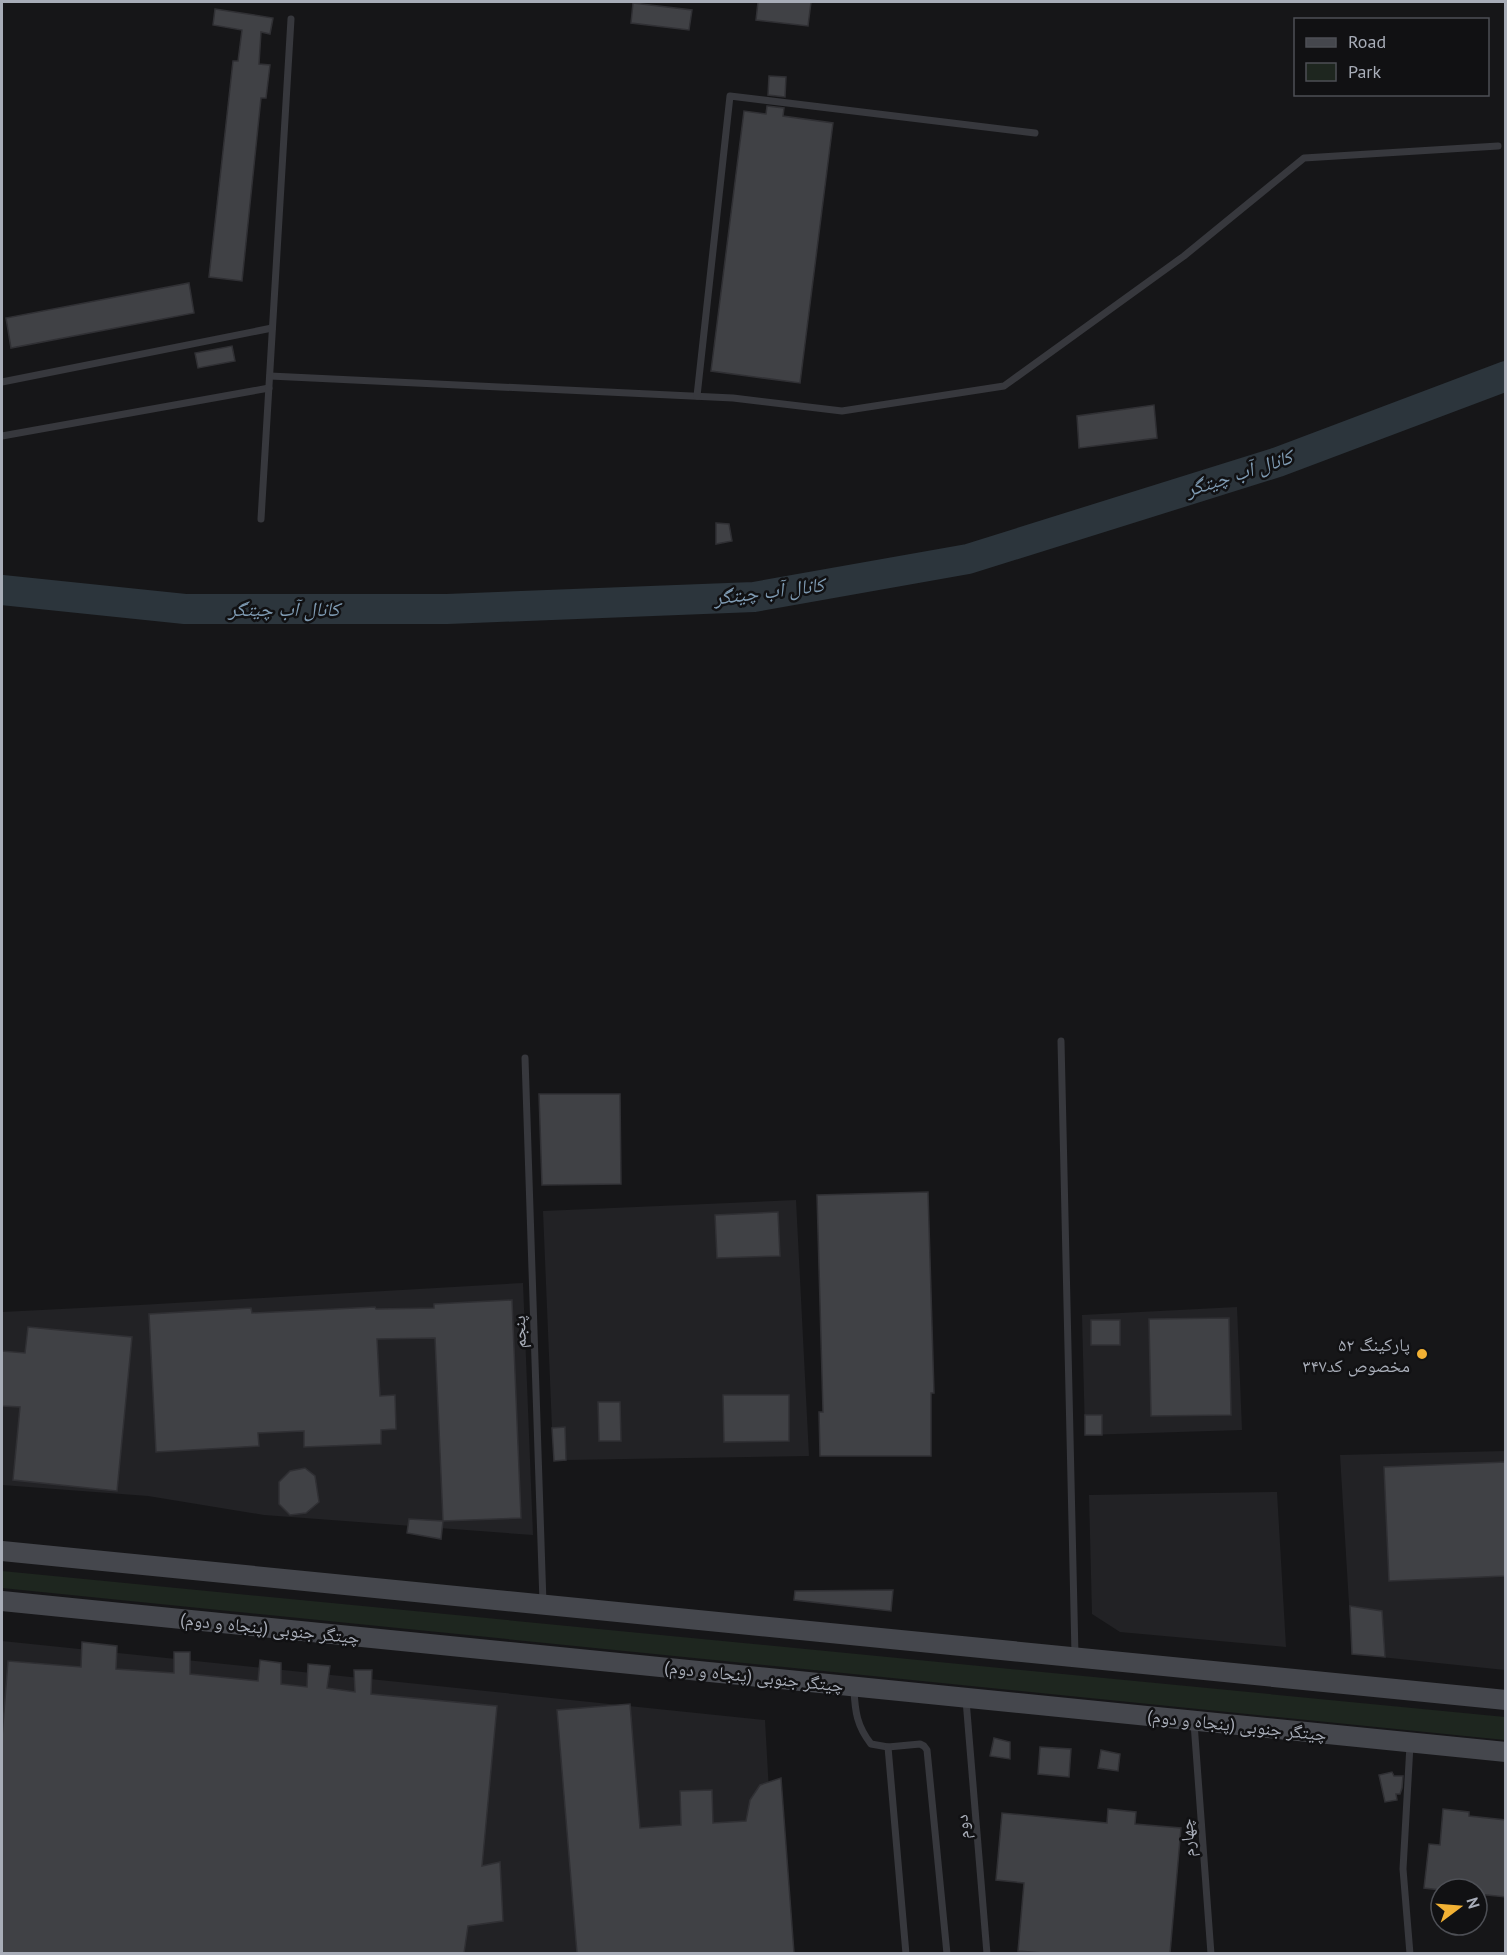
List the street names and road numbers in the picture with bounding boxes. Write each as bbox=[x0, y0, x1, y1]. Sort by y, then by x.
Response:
street label: پنجم bbox=[507, 1315, 532, 1349]
street label: چیتگر جنوبی (پنجاه و دوم) bbox=[179, 1607, 361, 1650]
street label: چیتگر جنوبی (پنجاه و دوم) bbox=[663, 1655, 845, 1698]
street label: چیتگر جنوبی (پنجاه و دوم) bbox=[1146, 1704, 1328, 1747]
street label: دوم bbox=[949, 1814, 976, 1840]
street label: چهارم bbox=[1174, 1818, 1201, 1858]

